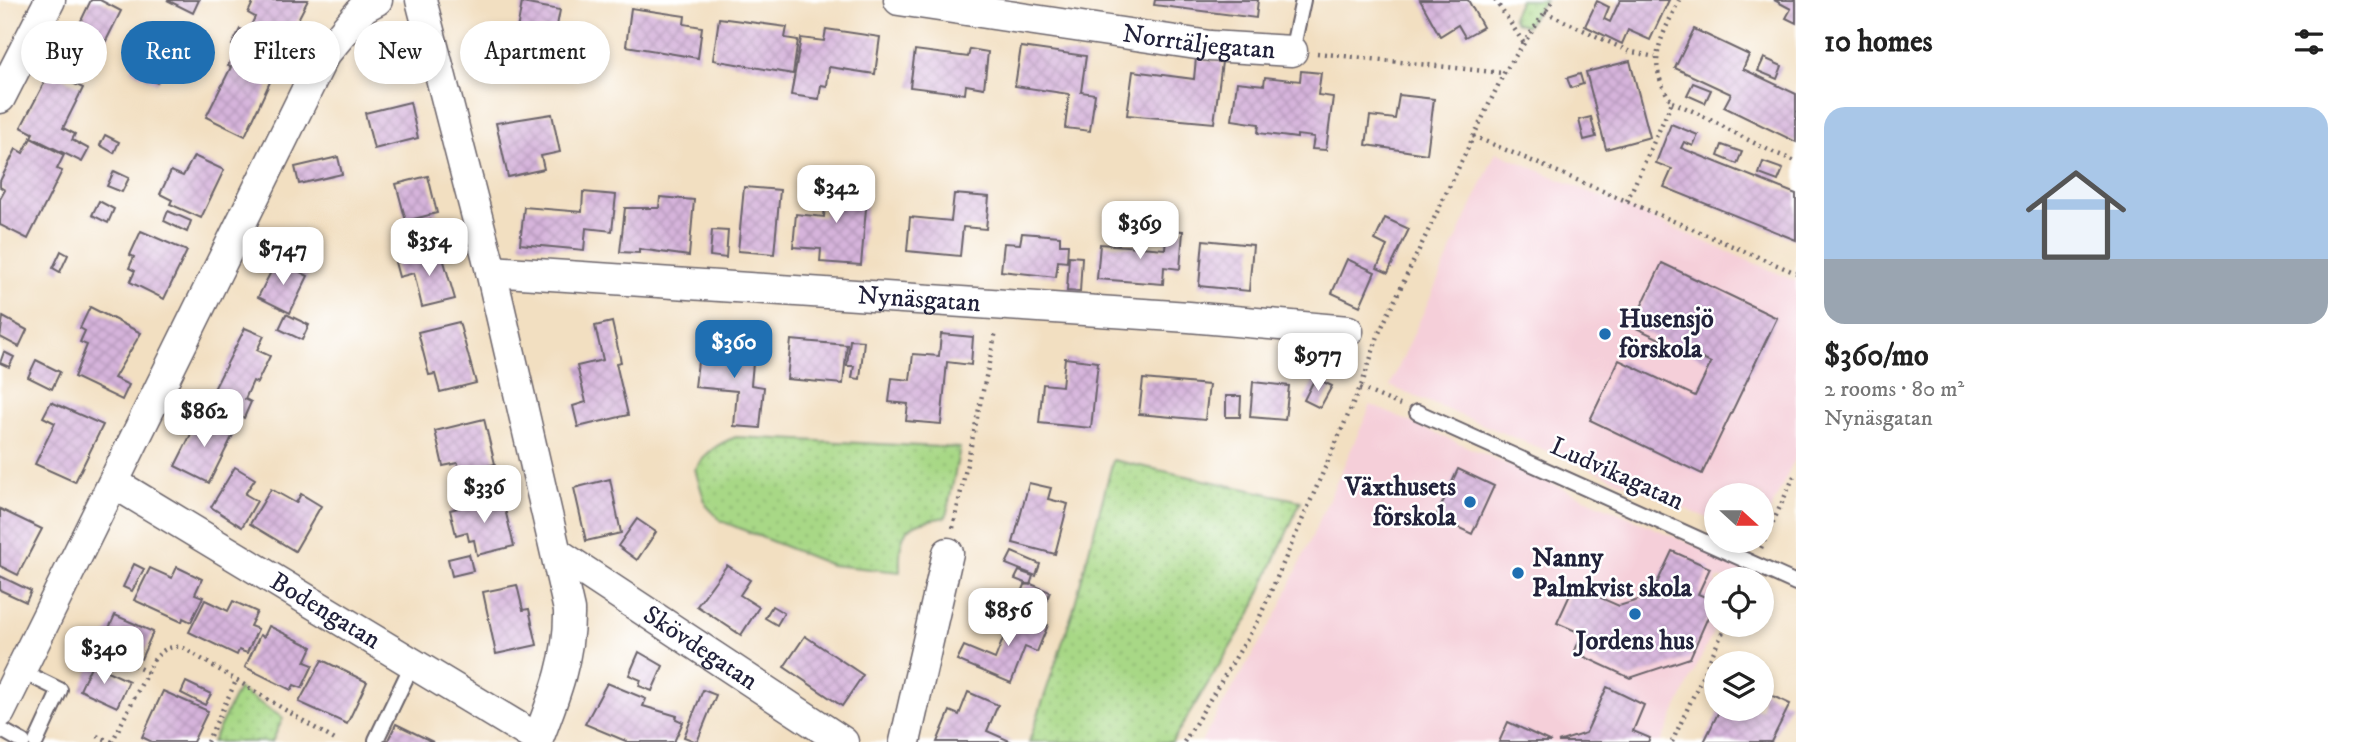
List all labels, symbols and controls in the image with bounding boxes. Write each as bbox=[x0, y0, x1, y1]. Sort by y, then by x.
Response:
street label: Norrtäljegatan bbox=[1120, 17, 1277, 66]
chip: Buy bbox=[21, 21, 107, 84]
chip: Rent bbox=[121, 21, 215, 84]
chip: Filters bbox=[229, 21, 340, 84]
chip: New bbox=[354, 21, 446, 84]
chip: Apartment bbox=[460, 21, 610, 84]
icon: filters bbox=[2290, 23, 2328, 61]
text: 10 homes bbox=[1824, 24, 1933, 61]
icon: home bbox=[2013, 152, 2139, 278]
pin: $342 bbox=[795, 166, 877, 225]
text: $342 bbox=[813, 173, 859, 202]
pin: $369 bbox=[1099, 202, 1181, 261]
text: $369 bbox=[1118, 209, 1162, 238]
pin: $354 bbox=[388, 218, 470, 278]
text: $354 bbox=[407, 226, 451, 255]
pin: $747 bbox=[242, 228, 324, 287]
text: $747 bbox=[259, 235, 307, 264]
street label: Nynäsgatan bbox=[857, 279, 982, 320]
place label: Husensjö förskola bbox=[1618, 303, 1714, 366]
pin: $360 bbox=[693, 320, 775, 380]
marker: Husensjö förskola bbox=[1597, 326, 1613, 342]
text: $360 bbox=[711, 328, 757, 357]
pin: $977 bbox=[1277, 334, 1359, 393]
text: $360/mo bbox=[1824, 338, 1929, 375]
text: $977 bbox=[1294, 341, 1342, 370]
text: 2 rooms · 80 m² bbox=[1824, 375, 1964, 404]
pin: $862 bbox=[163, 390, 245, 449]
text: $862 bbox=[180, 397, 228, 426]
text: Nynäsgatan bbox=[1824, 404, 1933, 433]
street label: Ludvikagatan bbox=[1545, 430, 1689, 518]
pin: $336 bbox=[443, 466, 525, 525]
place label: Växthusets förskola bbox=[1344, 471, 1457, 534]
text: $336 bbox=[463, 473, 505, 502]
north arrow bbox=[1704, 483, 1774, 553]
map controls bbox=[1704, 483, 1774, 721]
marker: Växthusets förskola bbox=[1462, 494, 1478, 510]
place label: Nanny Palmkvist skola bbox=[1532, 542, 1693, 605]
street label: Bodengatan bbox=[264, 565, 387, 657]
marker: Nanny Palmkvist skola bbox=[1510, 565, 1526, 581]
button: locate bbox=[1704, 567, 1774, 637]
pin: $856 bbox=[967, 588, 1049, 648]
text: $856 bbox=[984, 596, 1032, 625]
street label: Skövdegatan bbox=[637, 598, 764, 698]
marker: Jordens hus bbox=[1627, 606, 1643, 622]
place label: Jordens hus bbox=[1573, 625, 1694, 658]
pin: $340 bbox=[63, 626, 145, 686]
text: $340 bbox=[81, 634, 127, 663]
button: layers bbox=[1704, 651, 1774, 721]

